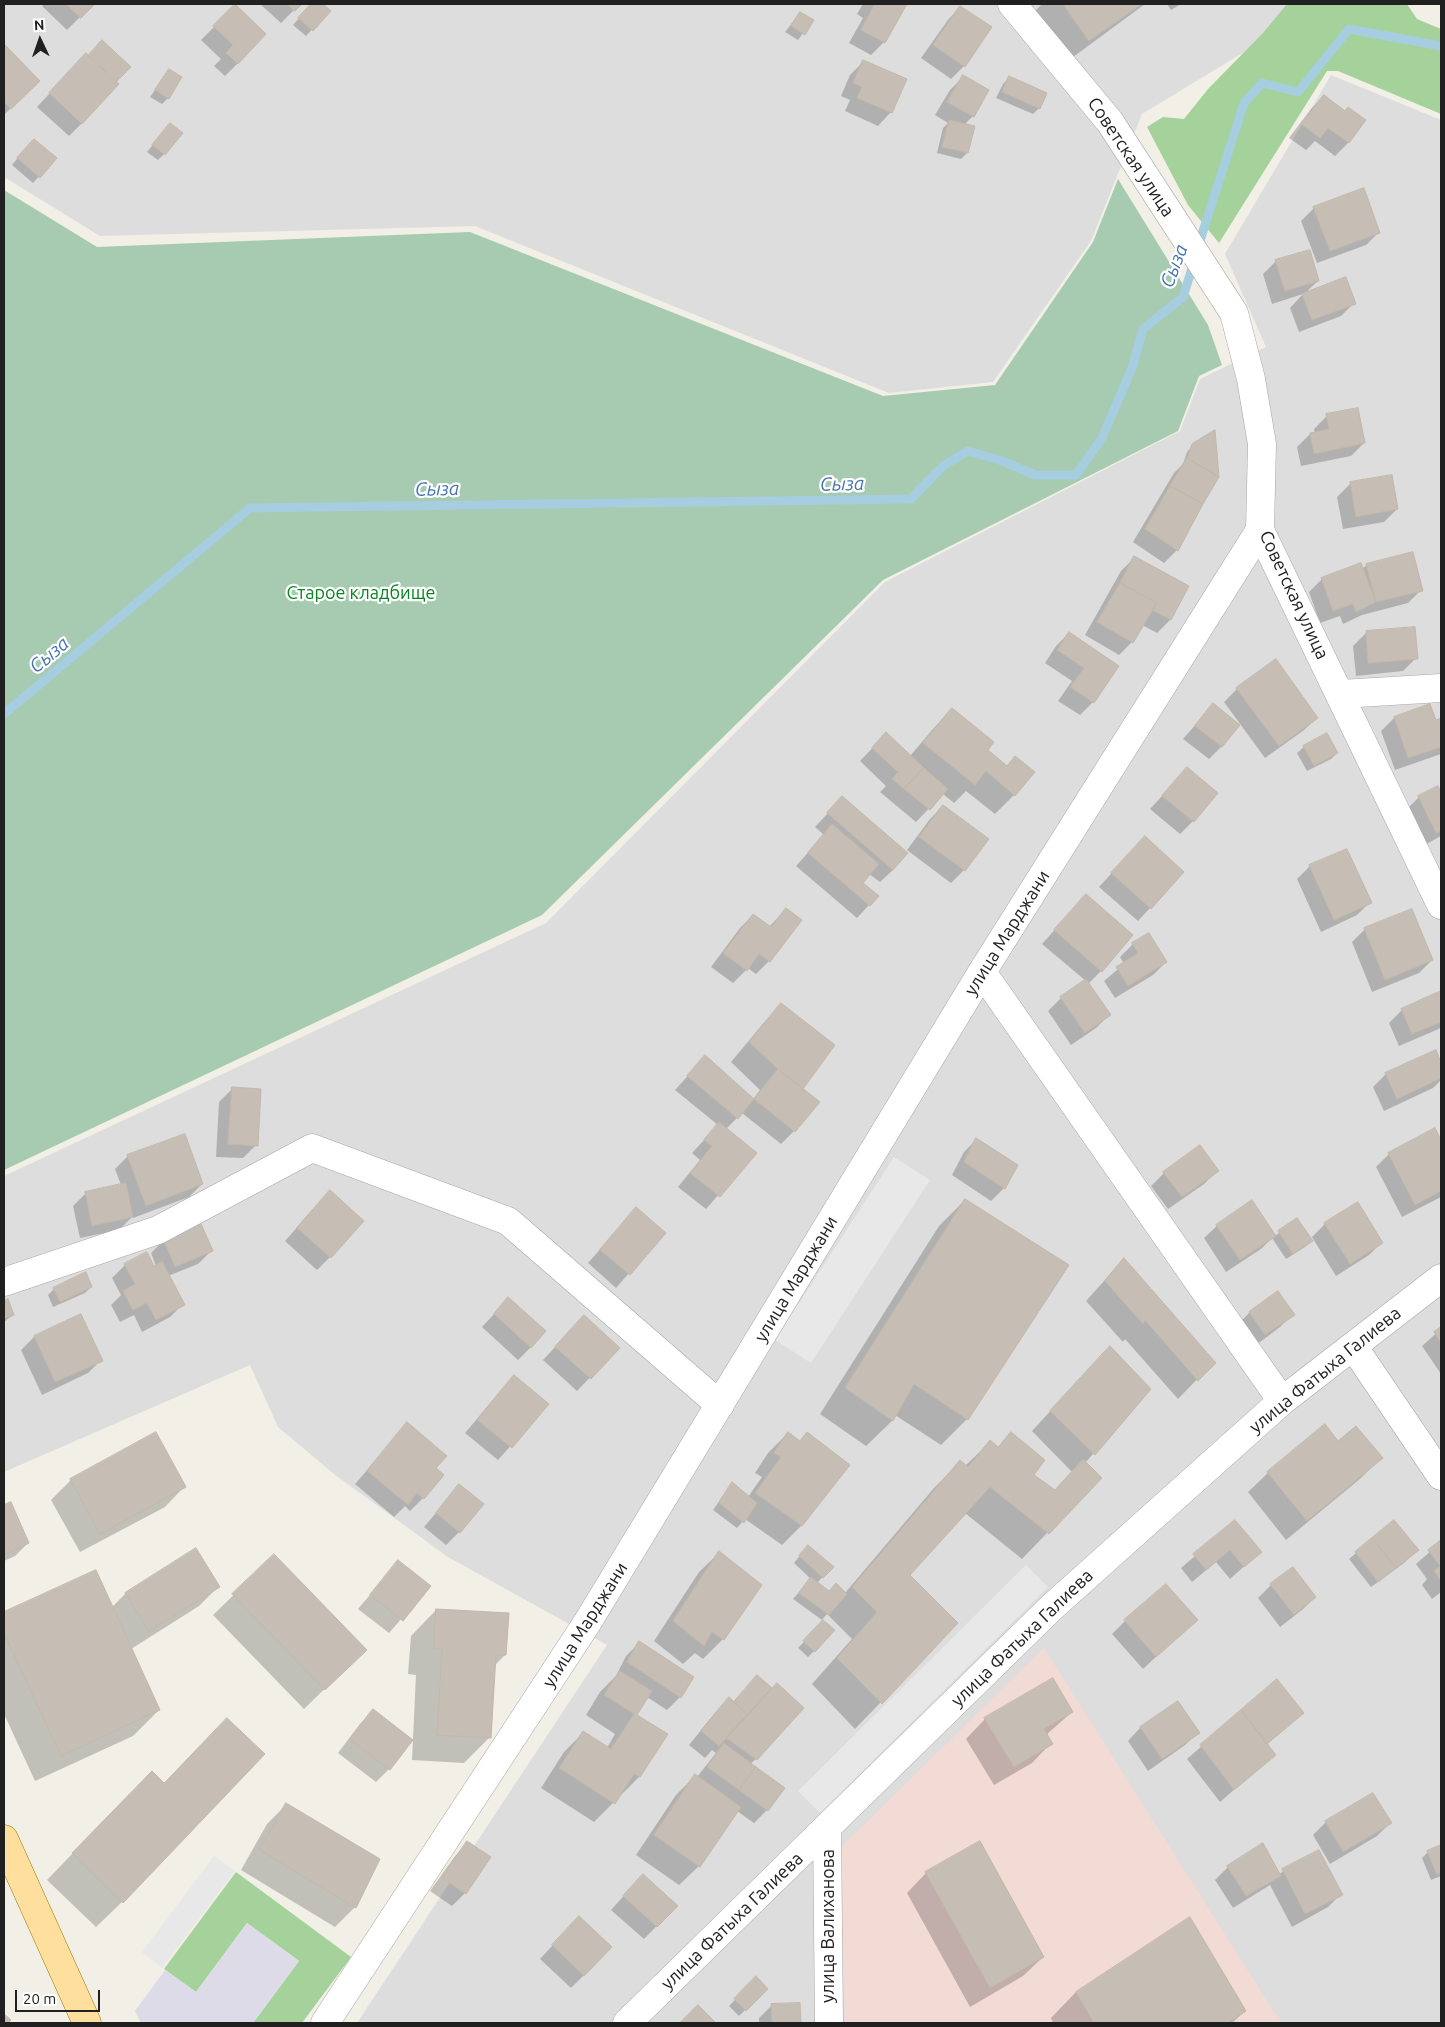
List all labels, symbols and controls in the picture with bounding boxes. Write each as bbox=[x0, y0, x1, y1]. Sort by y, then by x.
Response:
north arrow bbox=[15, 15, 65, 65]
text: N bbox=[34, 17, 45, 33]
street label: Советская улица bbox=[1083, 93, 1179, 221]
water label: Сыза bbox=[1155, 241, 1193, 291]
water label: Сыза bbox=[820, 472, 864, 496]
water label: Сыза bbox=[415, 477, 459, 501]
street label: Советская улица bbox=[1255, 527, 1333, 663]
park label: Старое кладбище bbox=[287, 582, 435, 604]
water label: Сыза bbox=[25, 632, 73, 678]
street label: улица Марджани bbox=[960, 866, 1054, 1000]
street label: улица Марджани bbox=[750, 1212, 842, 1346]
street label: улица Фатыха Галиева bbox=[1245, 1302, 1405, 1438]
street label: улица Марджани bbox=[538, 1558, 632, 1692]
street label: улица Фатыха Галиева bbox=[947, 1565, 1097, 1711]
street label: улица Фатыха Галиева bbox=[657, 1848, 807, 1994]
street label: улица Валиханова bbox=[817, 1849, 839, 2003]
scale bar bbox=[18, 1980, 102, 2012]
text: 20 m bbox=[23, 1990, 56, 2007]

